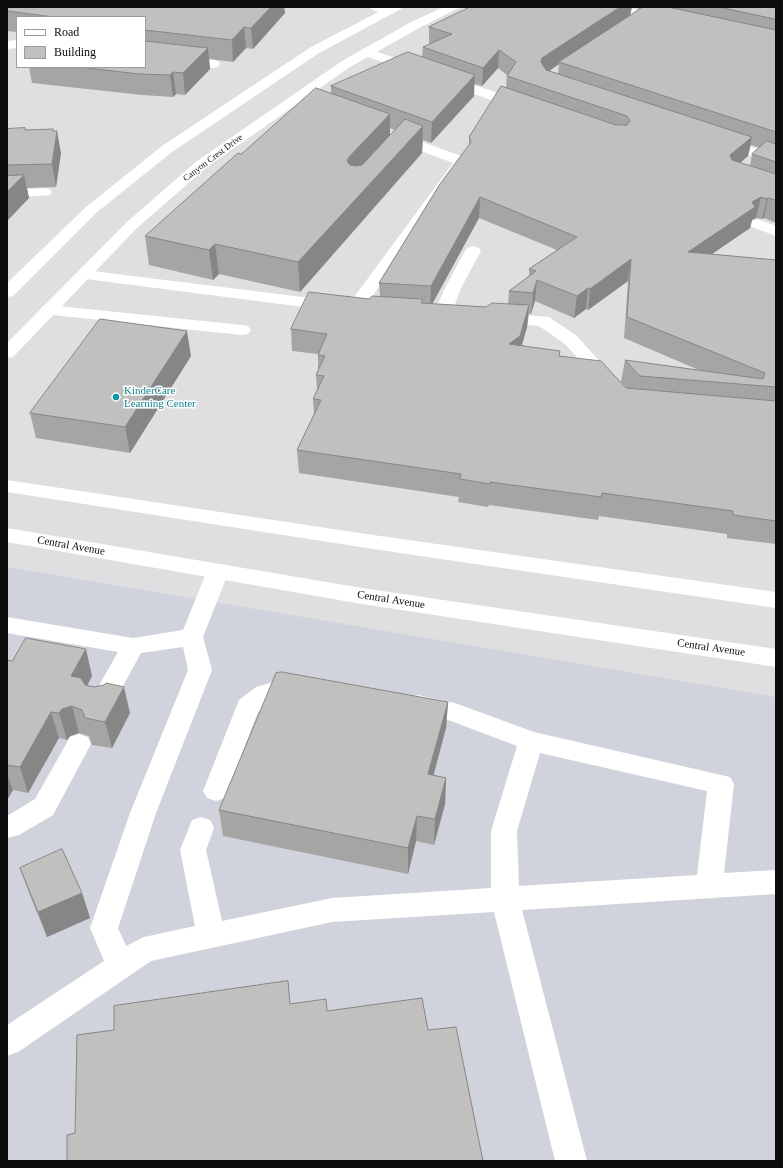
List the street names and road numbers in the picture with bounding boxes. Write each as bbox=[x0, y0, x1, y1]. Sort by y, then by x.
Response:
street label: Canyon Crest Drive bbox=[181, 132, 245, 184]
street label: Central Avenue bbox=[36, 534, 106, 558]
street label: Central Avenue bbox=[356, 588, 426, 612]
street label: Central Avenue bbox=[676, 637, 746, 659]

